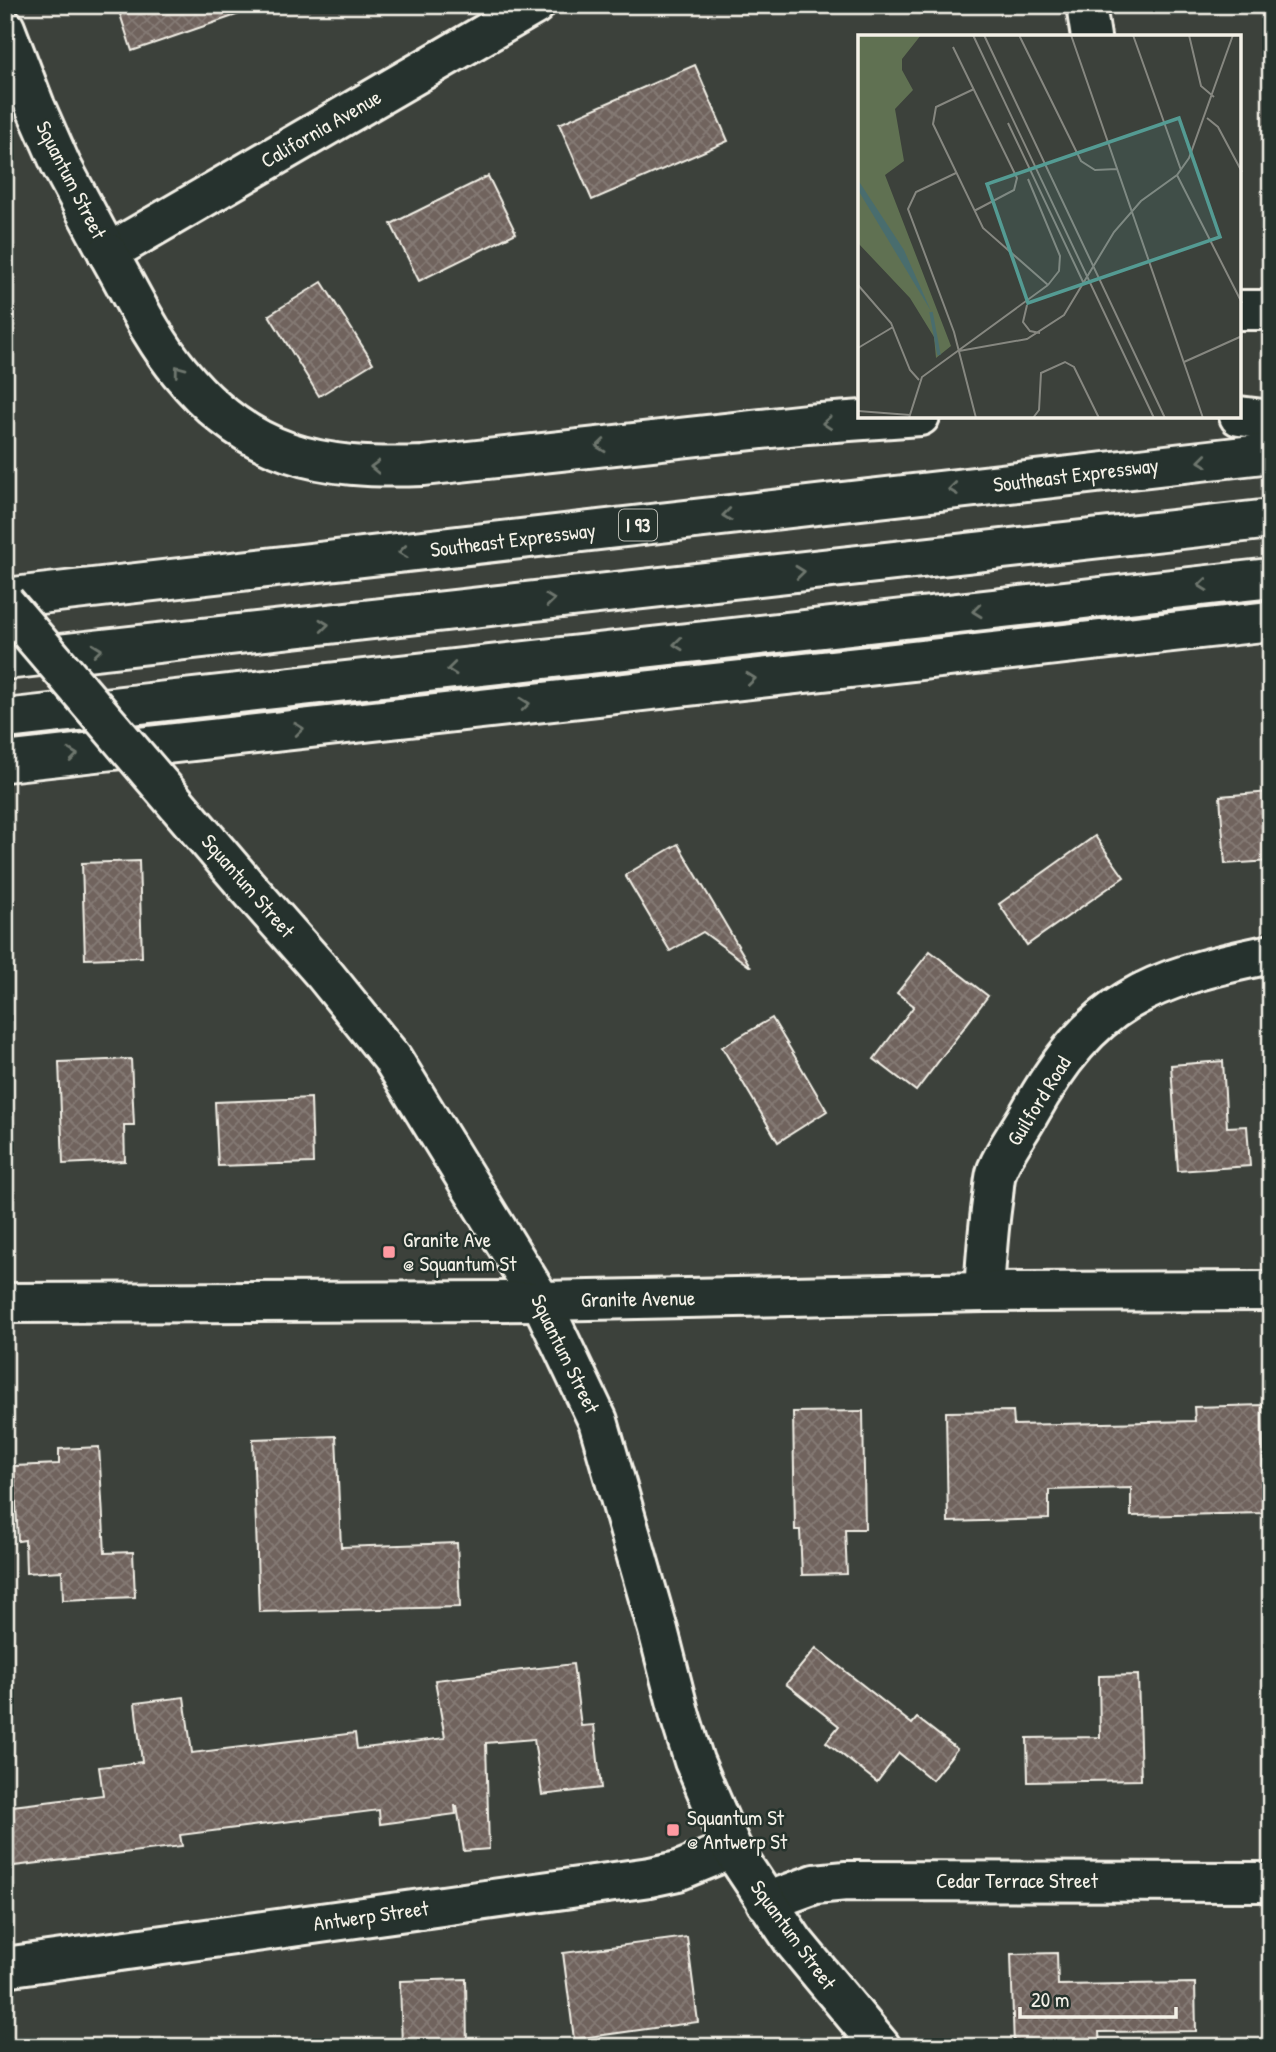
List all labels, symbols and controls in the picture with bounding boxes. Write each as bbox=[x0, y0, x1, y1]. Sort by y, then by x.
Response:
inset map bbox=[858, 35, 1241, 418]
street label: California Avenue bbox=[255, 82, 386, 175]
street label: Squantum Street bbox=[29, 116, 114, 245]
one-way arrow bbox=[174, 365, 187, 377]
one-way arrow bbox=[821, 415, 832, 430]
one-way arrow bbox=[595, 439, 607, 454]
street label: Southeast Expressway bbox=[992, 450, 1160, 499]
one-way arrow bbox=[1197, 453, 1209, 468]
one-way arrow bbox=[369, 459, 379, 475]
one-way arrow bbox=[947, 482, 958, 497]
one-way arrow bbox=[721, 508, 732, 523]
road number: I 93 bbox=[619, 510, 657, 540]
street label: Southeast Expressway bbox=[429, 515, 597, 564]
one-way arrow bbox=[397, 545, 409, 560]
one-way arrow bbox=[794, 564, 806, 579]
one-way arrow bbox=[1197, 578, 1209, 593]
one-way arrow bbox=[544, 592, 555, 607]
one-way arrow bbox=[971, 603, 983, 618]
one-way arrow bbox=[318, 617, 329, 632]
one-way arrow bbox=[672, 636, 683, 651]
one-way arrow bbox=[92, 642, 103, 657]
one-way arrow bbox=[446, 662, 457, 677]
one-way arrow bbox=[746, 672, 757, 687]
one-way arrow bbox=[520, 697, 531, 712]
one-way arrow bbox=[293, 722, 305, 737]
one-way arrow bbox=[67, 747, 79, 762]
street label: Squantum Street bbox=[195, 827, 302, 944]
street label: Guilford Road bbox=[1000, 1051, 1077, 1151]
place label: Granite Ave @ Squantum St bbox=[403, 1225, 517, 1278]
marker: Granite Ave @ Squantum St bbox=[381, 1244, 397, 1260]
street label: Granite Avenue bbox=[581, 1283, 695, 1314]
street label: Squantum Street bbox=[524, 1289, 607, 1419]
place label: Squantum St @ Antwerp St bbox=[687, 1803, 788, 1856]
marker: Squantum St @ Antwerp St bbox=[665, 1822, 681, 1838]
street label: Cedar Terrace Street bbox=[936, 1866, 1099, 1895]
street label: Squantum Street bbox=[744, 1874, 844, 1996]
street label: Antwerp Street bbox=[312, 1893, 431, 1938]
scale bar bbox=[1020, 1975, 1176, 2019]
text: 20 m bbox=[1031, 1985, 1069, 2014]

